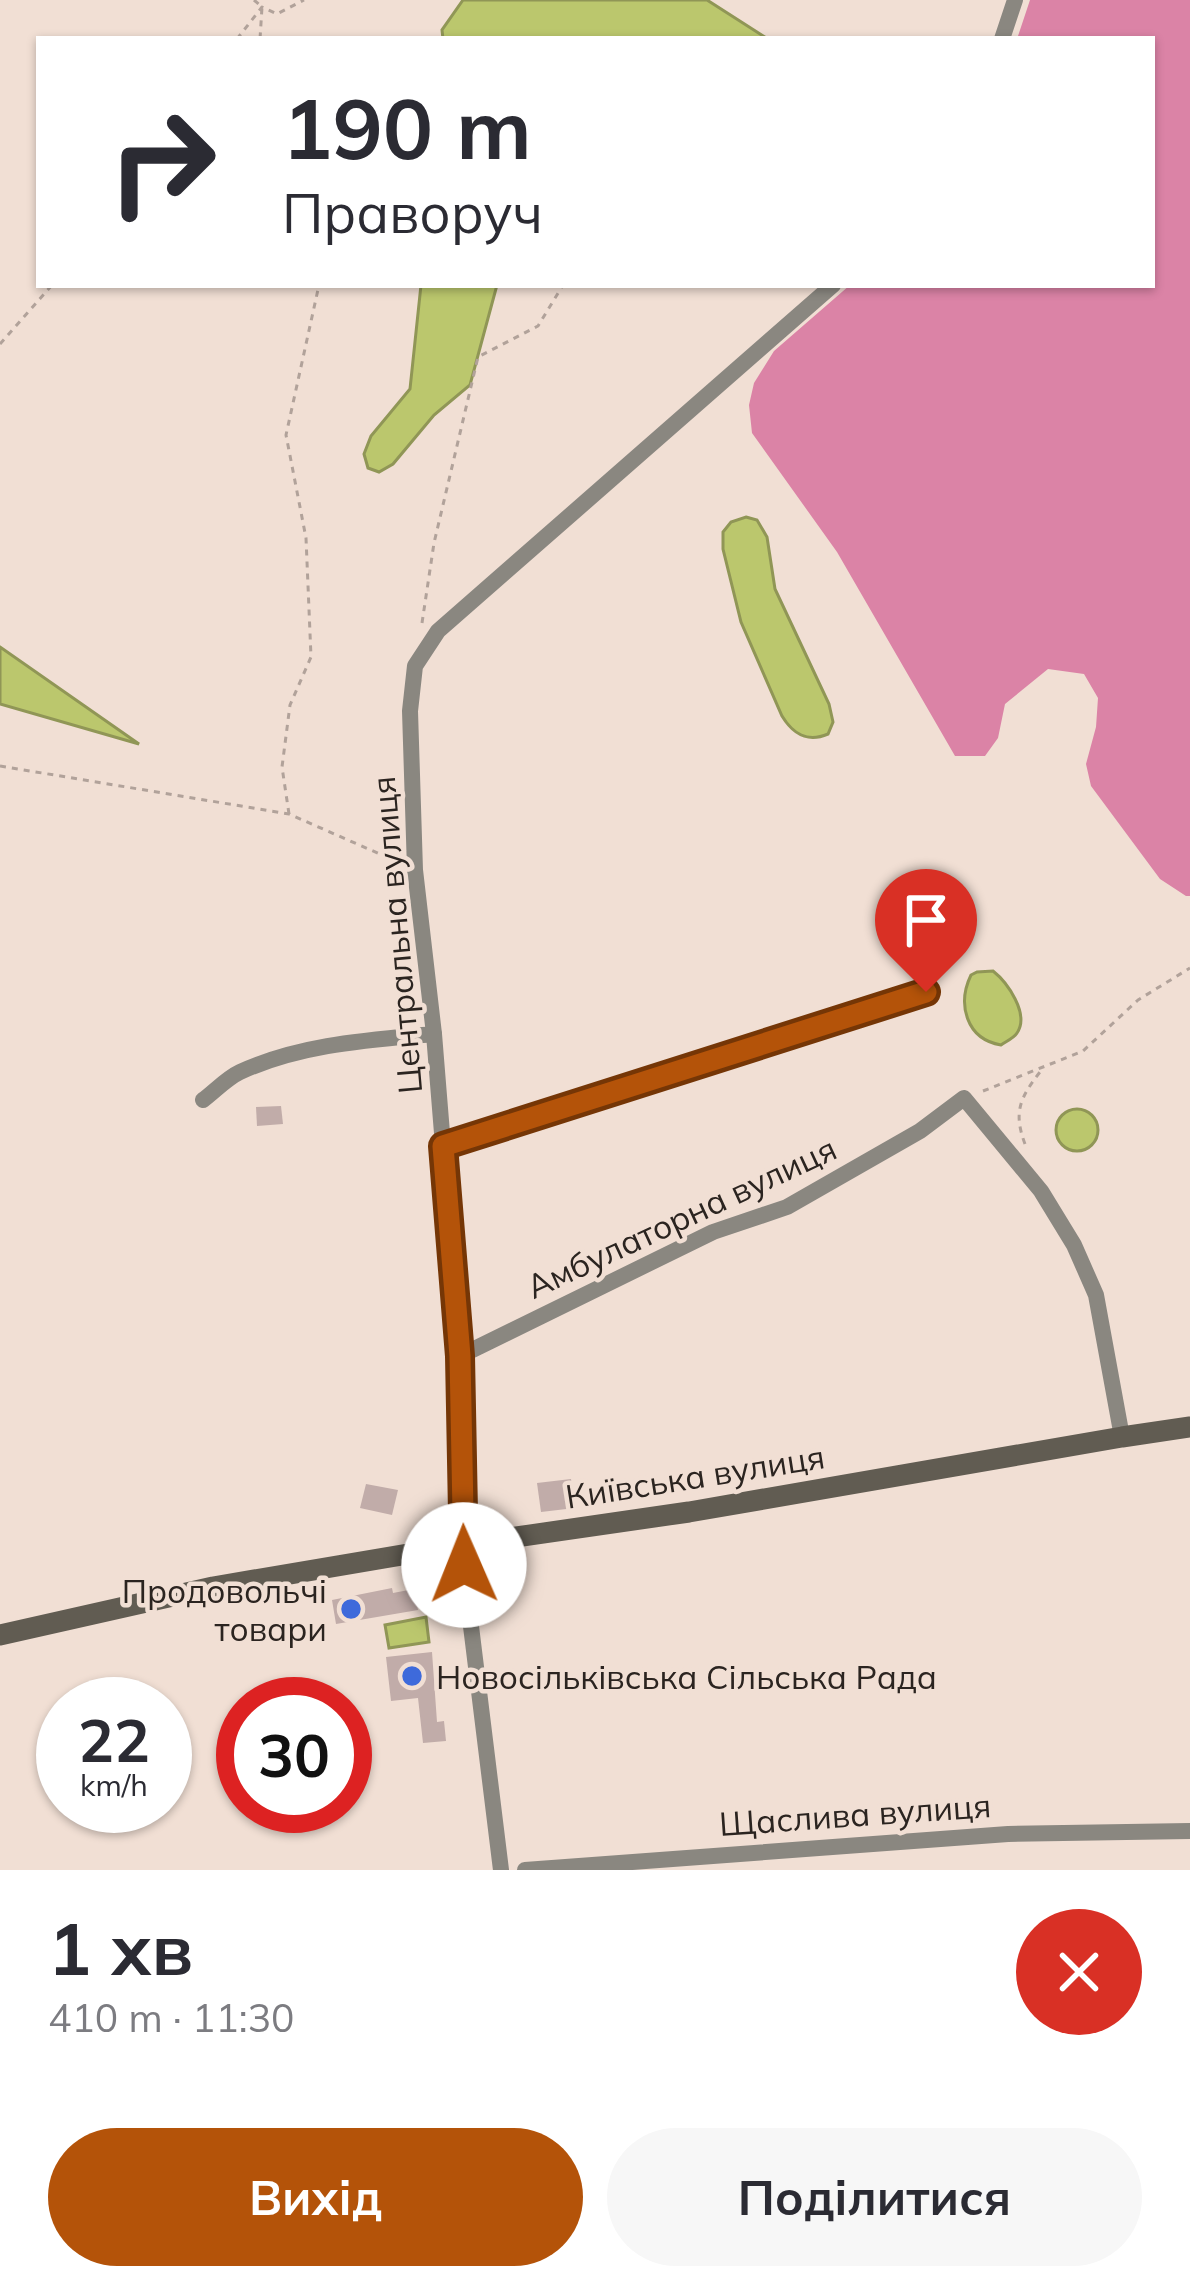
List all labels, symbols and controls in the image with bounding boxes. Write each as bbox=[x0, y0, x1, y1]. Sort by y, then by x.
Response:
text: 190 m bbox=[282, 75, 532, 180]
icon: right bbox=[84, 84, 240, 240]
text: Праворуч bbox=[282, 179, 543, 247]
street label: Центральна вулиця bbox=[362, 775, 430, 1095]
pin bbox=[875, 869, 977, 992]
icon: arrive bbox=[893, 887, 959, 953]
street label: Амбулаторна вулиця bbox=[520, 1127, 842, 1307]
street label: Київська вулиця bbox=[563, 1435, 827, 1517]
position arrow bbox=[401, 1502, 527, 1628]
place label: Продовольчі товари bbox=[122, 1570, 327, 1649]
marker: Продовольчі товари bbox=[338, 1596, 364, 1622]
place label: Новосільківська Сільська Рада bbox=[436, 1656, 937, 1697]
marker: Новосільківська Сільська Рада bbox=[399, 1663, 425, 1689]
speed limit sign: 30 bbox=[216, 1677, 372, 1833]
text: 22 bbox=[78, 1702, 150, 1777]
text: km/h bbox=[80, 1766, 148, 1804]
street label: Щаслива вулиця bbox=[718, 1784, 992, 1844]
text: 1 хв bbox=[48, 1903, 193, 1993]
button: close bbox=[1016, 1909, 1142, 2035]
text: 410 m · 11:30 bbox=[48, 1993, 294, 2042]
button: Вихід bbox=[48, 2128, 583, 2266]
button: Поділитися bbox=[607, 2128, 1142, 2266]

